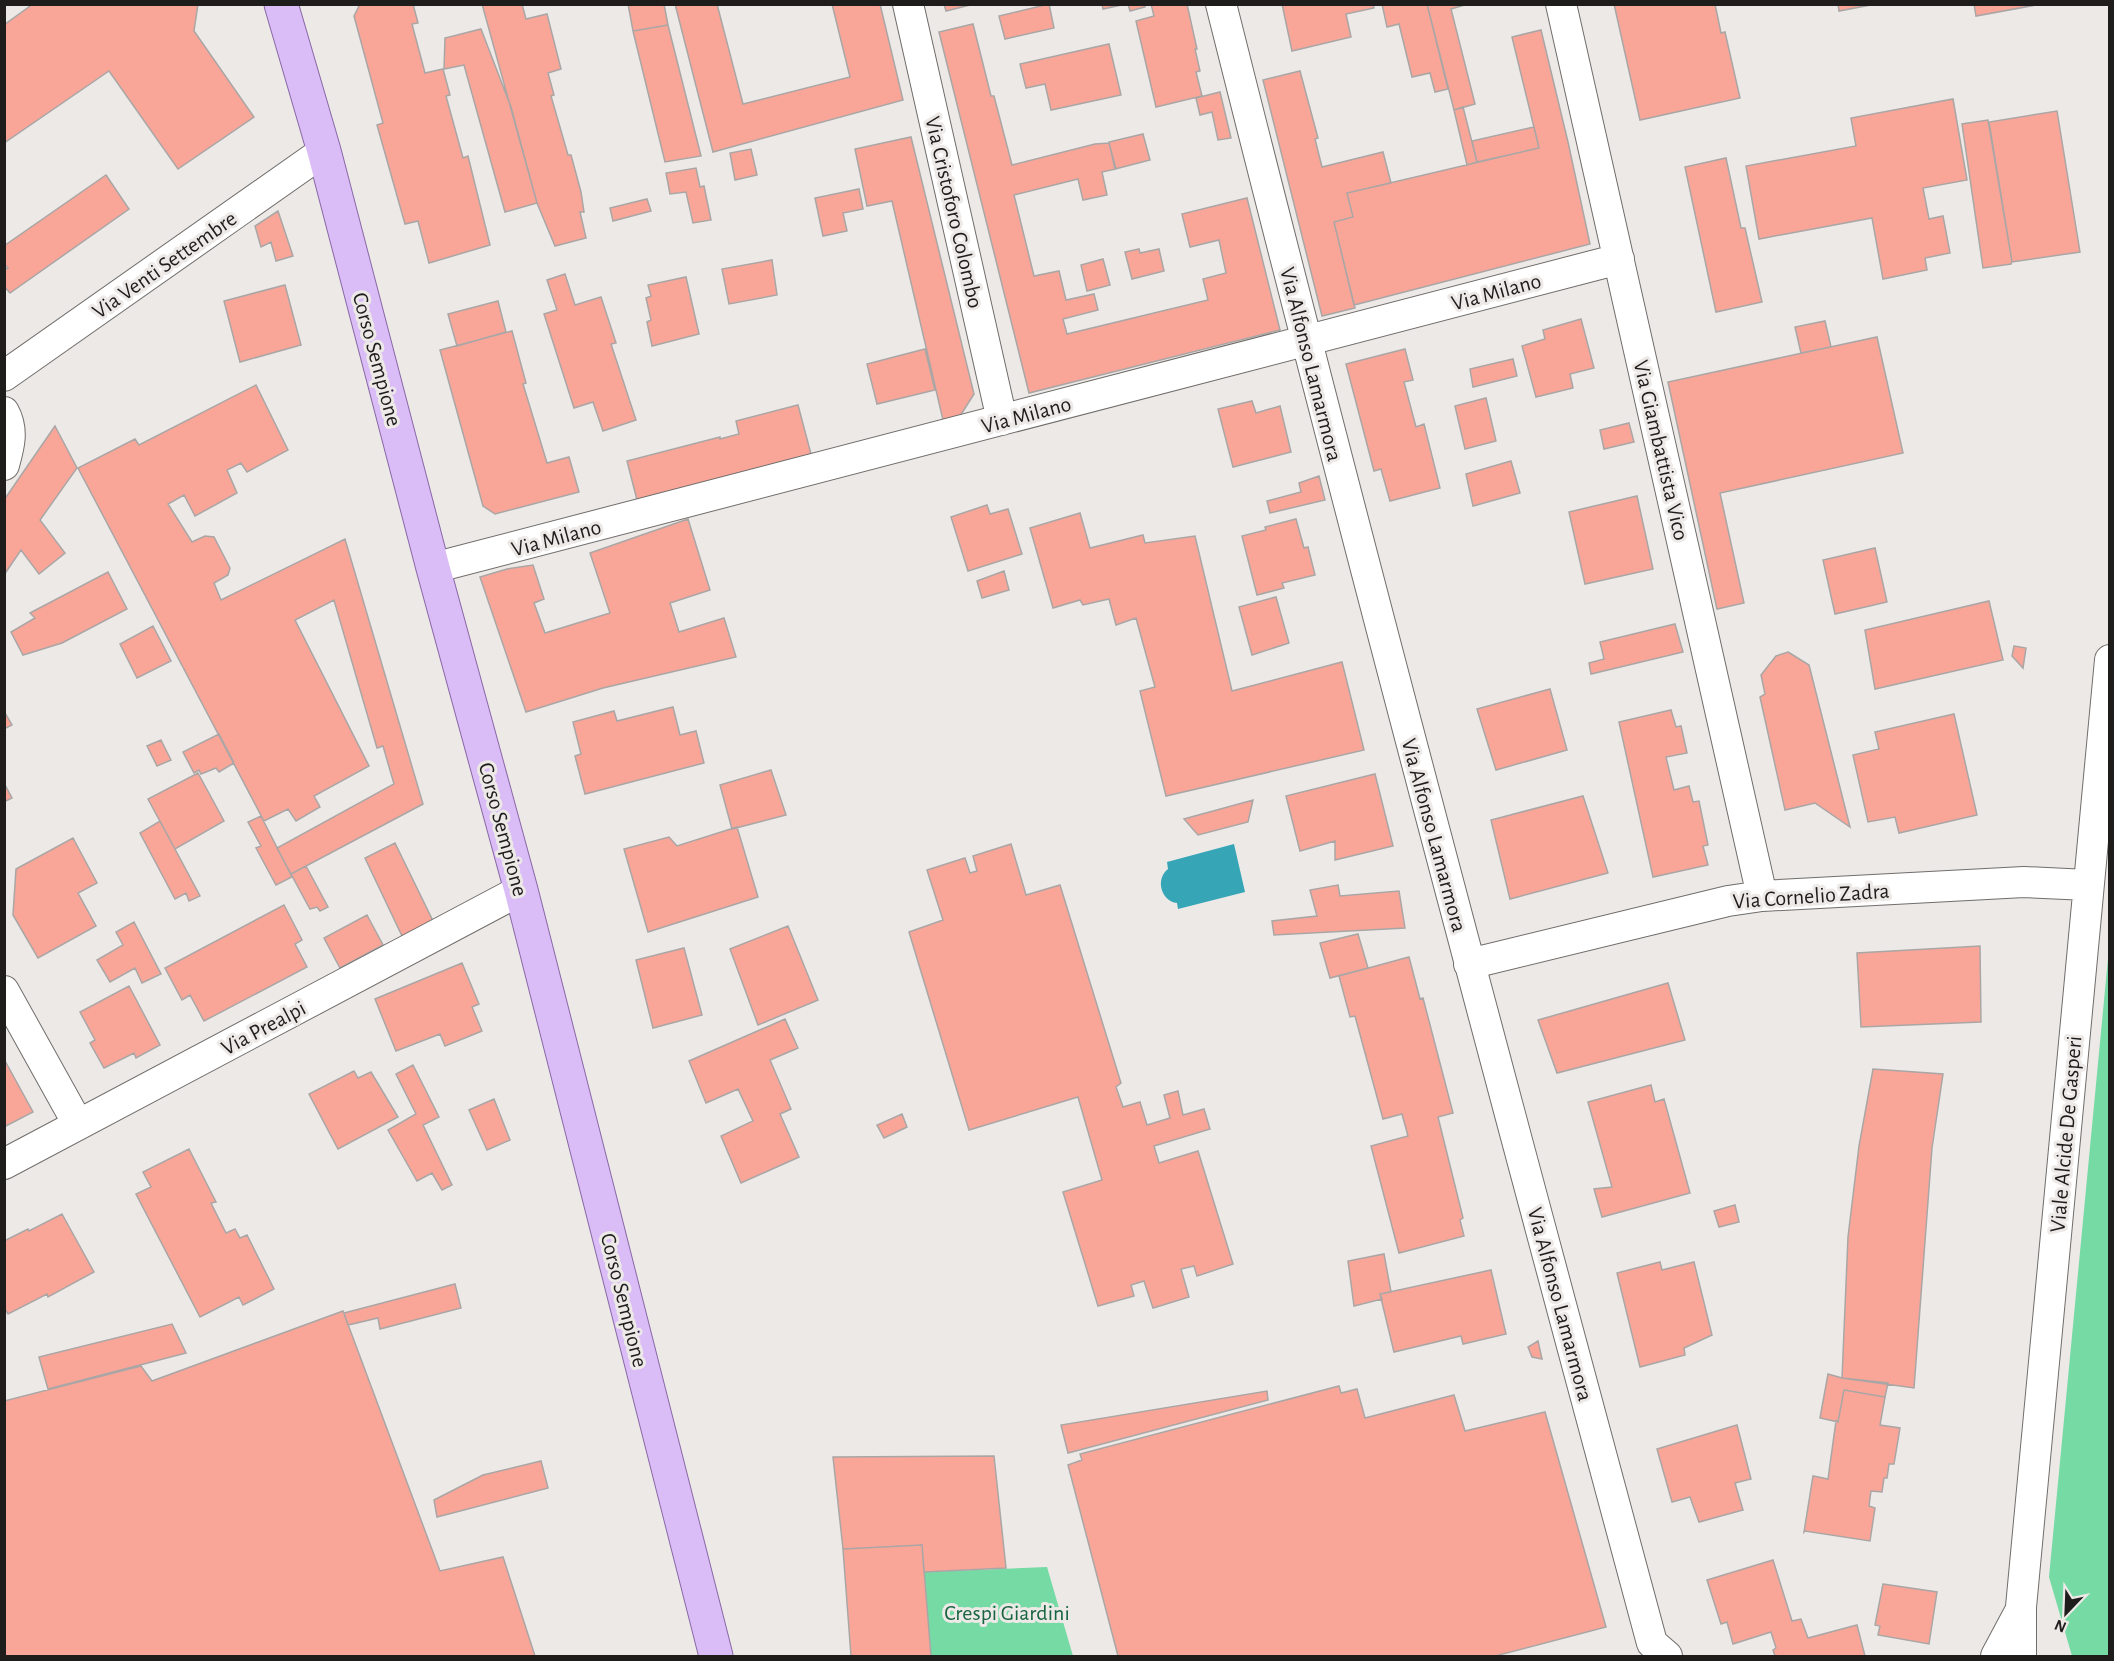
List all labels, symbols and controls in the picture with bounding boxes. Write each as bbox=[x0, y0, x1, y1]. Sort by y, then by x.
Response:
street label: Via Cristoforo Colombo bbox=[921, 114, 987, 310]
street label: Via Venti Settembre bbox=[89, 207, 241, 323]
street label: Via Alfonso Lamarmora bbox=[1276, 265, 1346, 464]
street label: Via Milano bbox=[1449, 269, 1543, 314]
street label: Corso Sempione bbox=[349, 290, 405, 429]
street label: Via Giambattista Vico bbox=[1630, 358, 1692, 543]
street label: Via Milano bbox=[979, 392, 1073, 437]
street label: Via Milano bbox=[509, 515, 603, 560]
street label: Via Alfonso Lamarmora bbox=[1398, 736, 1470, 934]
street label: Corso Sempione bbox=[475, 760, 531, 899]
street label: Via Cornelio Zadra bbox=[1732, 880, 1890, 912]
street label: Via Prealpi bbox=[218, 997, 309, 1059]
street label: Viale Alcide De Gasperi bbox=[2046, 1035, 2086, 1233]
street label: Via Alfonso Lamarmora bbox=[1524, 1205, 1596, 1403]
street label: Corso Sempione bbox=[597, 1231, 651, 1370]
north arrow bbox=[2036, 1583, 2096, 1643]
park label: Crespi Giardini bbox=[944, 1602, 1070, 1624]
text: N bbox=[2052, 1616, 2069, 1635]

